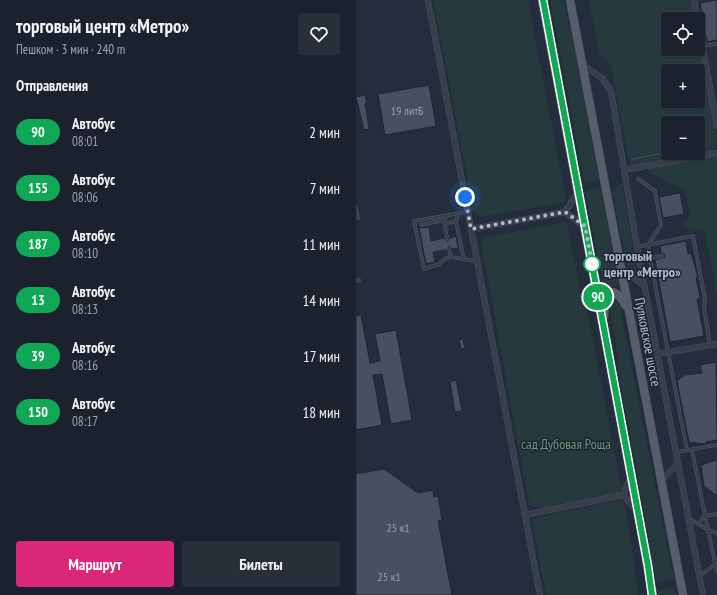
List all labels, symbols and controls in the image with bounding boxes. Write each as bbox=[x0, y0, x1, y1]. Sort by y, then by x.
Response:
map controls bbox=[661, 12, 705, 160]
button: locate bbox=[661, 12, 705, 56]
button: heart bbox=[298, 13, 340, 55]
text: торговый центр «Метро» bbox=[16, 14, 189, 38]
text: Пешком · 3 мин · 240 m bbox=[16, 41, 125, 58]
button: + bbox=[661, 64, 705, 108]
text: Отправления bbox=[16, 76, 88, 95]
house number: 19 литБ bbox=[391, 103, 423, 118]
text: Автобус bbox=[72, 114, 115, 133]
button: − bbox=[661, 116, 705, 160]
text: 90 bbox=[31, 123, 45, 141]
text: 2 мин bbox=[309, 123, 340, 142]
text: 08:01 bbox=[72, 133, 98, 150]
text: Автобус bbox=[72, 170, 115, 189]
text: 155 bbox=[28, 179, 48, 197]
text: 7 мин bbox=[310, 179, 340, 198]
your location bbox=[455, 187, 475, 207]
text: 08:06 bbox=[72, 189, 98, 206]
text: Автобус bbox=[72, 226, 115, 245]
text: 187 bbox=[28, 235, 48, 253]
text: 11 мин bbox=[302, 235, 340, 254]
text: 08:10 bbox=[72, 245, 98, 262]
place label: торговый центр «Метро» bbox=[604, 247, 681, 281]
marker: торговый центр «Метро» bbox=[583, 255, 601, 273]
text: Автобус bbox=[72, 282, 115, 301]
line badge: 90 bbox=[580, 284, 616, 310]
text: 90 bbox=[591, 288, 605, 306]
text: 13 bbox=[31, 291, 45, 309]
text: 14 мин bbox=[302, 291, 340, 310]
street label: Пулковское шоссе bbox=[631, 296, 665, 388]
text: 08:13 bbox=[72, 301, 98, 318]
text: Автобус bbox=[72, 338, 115, 357]
text: 39 bbox=[31, 347, 45, 365]
text: 17 мин bbox=[303, 347, 340, 366]
text: 08:16 bbox=[72, 357, 98, 374]
text: Автобус bbox=[72, 394, 115, 413]
text: 150 bbox=[28, 403, 48, 421]
text: 18 мин bbox=[302, 403, 340, 422]
text: 08:17 bbox=[72, 413, 98, 430]
park label: сад Дубовая Роща bbox=[521, 435, 611, 453]
house number: 25 к1 bbox=[386, 520, 410, 535]
button: Маршрут bbox=[16, 541, 174, 587]
button: Билеты bbox=[182, 541, 340, 587]
house number: 25 к1 bbox=[377, 569, 401, 584]

